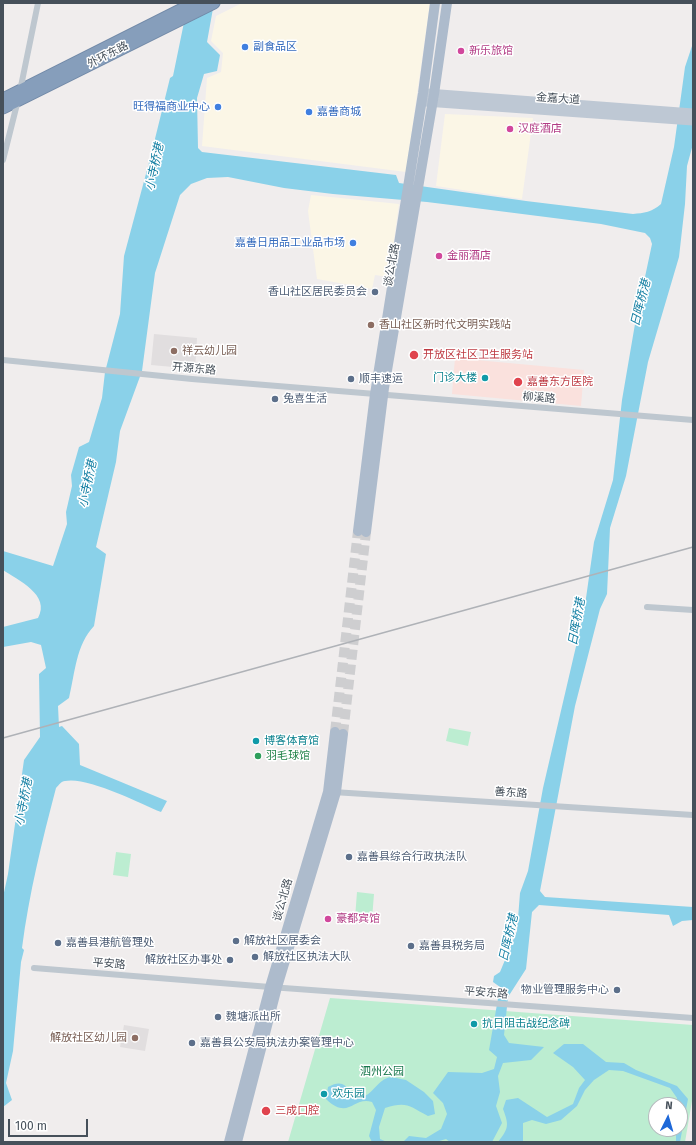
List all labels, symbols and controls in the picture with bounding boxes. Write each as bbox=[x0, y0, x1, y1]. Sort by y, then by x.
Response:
street label: 外环东路 bbox=[85, 39, 131, 71]
place label: 副食品区 bbox=[253, 40, 297, 54]
marker: 副食品区 bbox=[240, 42, 250, 52]
place label: 新乐旅馆 bbox=[469, 44, 513, 58]
marker: 新乐旅馆 bbox=[456, 46, 466, 56]
street label: 金嘉大道 bbox=[536, 91, 580, 107]
place label: 旺得福商业中心 bbox=[133, 100, 210, 114]
marker: 旺得福商业中心 bbox=[213, 102, 223, 112]
place label: 嘉善商城 bbox=[317, 105, 361, 119]
marker: 嘉善商城 bbox=[304, 107, 314, 117]
place label: 汉庭酒店 bbox=[518, 122, 562, 136]
marker: 汉庭酒店 bbox=[505, 124, 515, 134]
water label: 小寺桥港 bbox=[143, 142, 167, 192]
place label: 嘉善日用品工业品市场 bbox=[235, 236, 345, 250]
marker: 嘉善日用品工业品市场 bbox=[348, 238, 358, 248]
street label: 谈公北路 bbox=[382, 242, 402, 288]
place label: 金丽酒店 bbox=[447, 249, 491, 263]
marker: 金丽酒店 bbox=[434, 251, 444, 261]
water label: 日晖桥港 bbox=[628, 278, 654, 328]
place label: 香山社区居民委员会 bbox=[268, 285, 367, 299]
marker: 香山社区居民委员会 bbox=[370, 287, 380, 297]
place label: 香山社区新时代文明实践站 bbox=[379, 318, 511, 332]
marker: 香山社区新时代文明实践站 bbox=[366, 320, 376, 330]
place label: 祥云幼儿园 bbox=[182, 344, 237, 358]
marker: 祥云幼儿园 bbox=[169, 346, 179, 356]
place label: 开放区社区卫生服务站 bbox=[423, 348, 533, 362]
marker: 开放区社区卫生服务站 bbox=[408, 349, 420, 361]
street label: 开源东路 bbox=[172, 361, 216, 377]
place label: 门诊大楼 bbox=[433, 371, 477, 385]
place label: 顺丰速运 bbox=[359, 372, 403, 386]
marker: 门诊大楼 bbox=[480, 373, 490, 383]
marker: 顺丰速运 bbox=[346, 374, 356, 384]
place label: 嘉善东方医院 bbox=[527, 375, 593, 389]
marker: 嘉善东方医院 bbox=[512, 376, 524, 388]
street label: 柳溪路 bbox=[522, 390, 556, 406]
place label: 兔喜生活 bbox=[283, 392, 327, 406]
marker: 兔喜生活 bbox=[270, 394, 280, 404]
water label: 小寺桥港 bbox=[76, 459, 100, 509]
water label: 日晖桥港 bbox=[566, 597, 588, 647]
place label: 博客体育馆 bbox=[264, 734, 319, 748]
marker: 博客体育馆 bbox=[251, 736, 261, 746]
place label: 羽毛球馆 bbox=[266, 749, 310, 763]
marker: 羽毛球馆 bbox=[253, 751, 263, 761]
water label: 小寺桥港 bbox=[12, 777, 36, 827]
street label: 善东路 bbox=[494, 785, 528, 801]
place label: 嘉善县综合行政执法队 bbox=[357, 850, 467, 864]
marker: 嘉善县综合行政执法队 bbox=[344, 852, 354, 862]
street label: 谈公北路 bbox=[271, 877, 295, 923]
place label: 豪都宾馆 bbox=[336, 912, 380, 926]
water label: 日晖桥港 bbox=[497, 913, 521, 963]
marker: 豪都宾馆 bbox=[323, 914, 333, 924]
place label: 解放社区居委会 bbox=[244, 934, 321, 948]
place label: 嘉善县港航管理处 bbox=[66, 936, 154, 950]
marker: 解放社区居委会 bbox=[231, 936, 241, 946]
marker: 嘉善县港航管理处 bbox=[53, 938, 63, 948]
place label: 嘉善县税务局 bbox=[419, 939, 485, 953]
marker: 嘉善县税务局 bbox=[406, 941, 416, 951]
place label: 解放社区执法大队 bbox=[263, 950, 351, 964]
marker: 解放社区执法大队 bbox=[250, 952, 260, 962]
place label: 解放社区办事处 bbox=[145, 953, 222, 967]
marker: 解放社区办事处 bbox=[225, 955, 235, 965]
street label: 平安路 bbox=[92, 956, 126, 972]
place label: 物业管理服务中心 bbox=[521, 983, 609, 997]
street label: 平安东路 bbox=[464, 985, 508, 1001]
marker: 物业管理服务中心 bbox=[612, 985, 622, 995]
place label: 魏塘派出所 bbox=[226, 1010, 281, 1024]
marker: 魏塘派出所 bbox=[213, 1012, 223, 1022]
place label: 抗日阻击战纪念碑 bbox=[482, 1017, 570, 1031]
marker: 抗日阻击战纪念碑 bbox=[469, 1019, 479, 1029]
place label: 解放社区幼儿园 bbox=[50, 1031, 127, 1045]
marker: 解放社区幼儿园 bbox=[130, 1033, 140, 1043]
place label: 嘉善县公安局执法办案管理中心 bbox=[200, 1036, 354, 1050]
marker: 嘉善县公安局执法办案管理中心 bbox=[187, 1038, 197, 1048]
park label: 泗州公园 bbox=[360, 1065, 404, 1079]
place label: 欢乐园 bbox=[332, 1087, 365, 1101]
marker: 欢乐园 bbox=[319, 1089, 329, 1099]
north arrow bbox=[648, 1097, 688, 1137]
text: N bbox=[665, 1099, 673, 1112]
place label: 三成口腔 bbox=[275, 1104, 319, 1118]
marker: 三成口腔 bbox=[260, 1105, 272, 1117]
scale bar bbox=[10, 1111, 90, 1137]
text: 100 m bbox=[15, 1119, 47, 1133]

